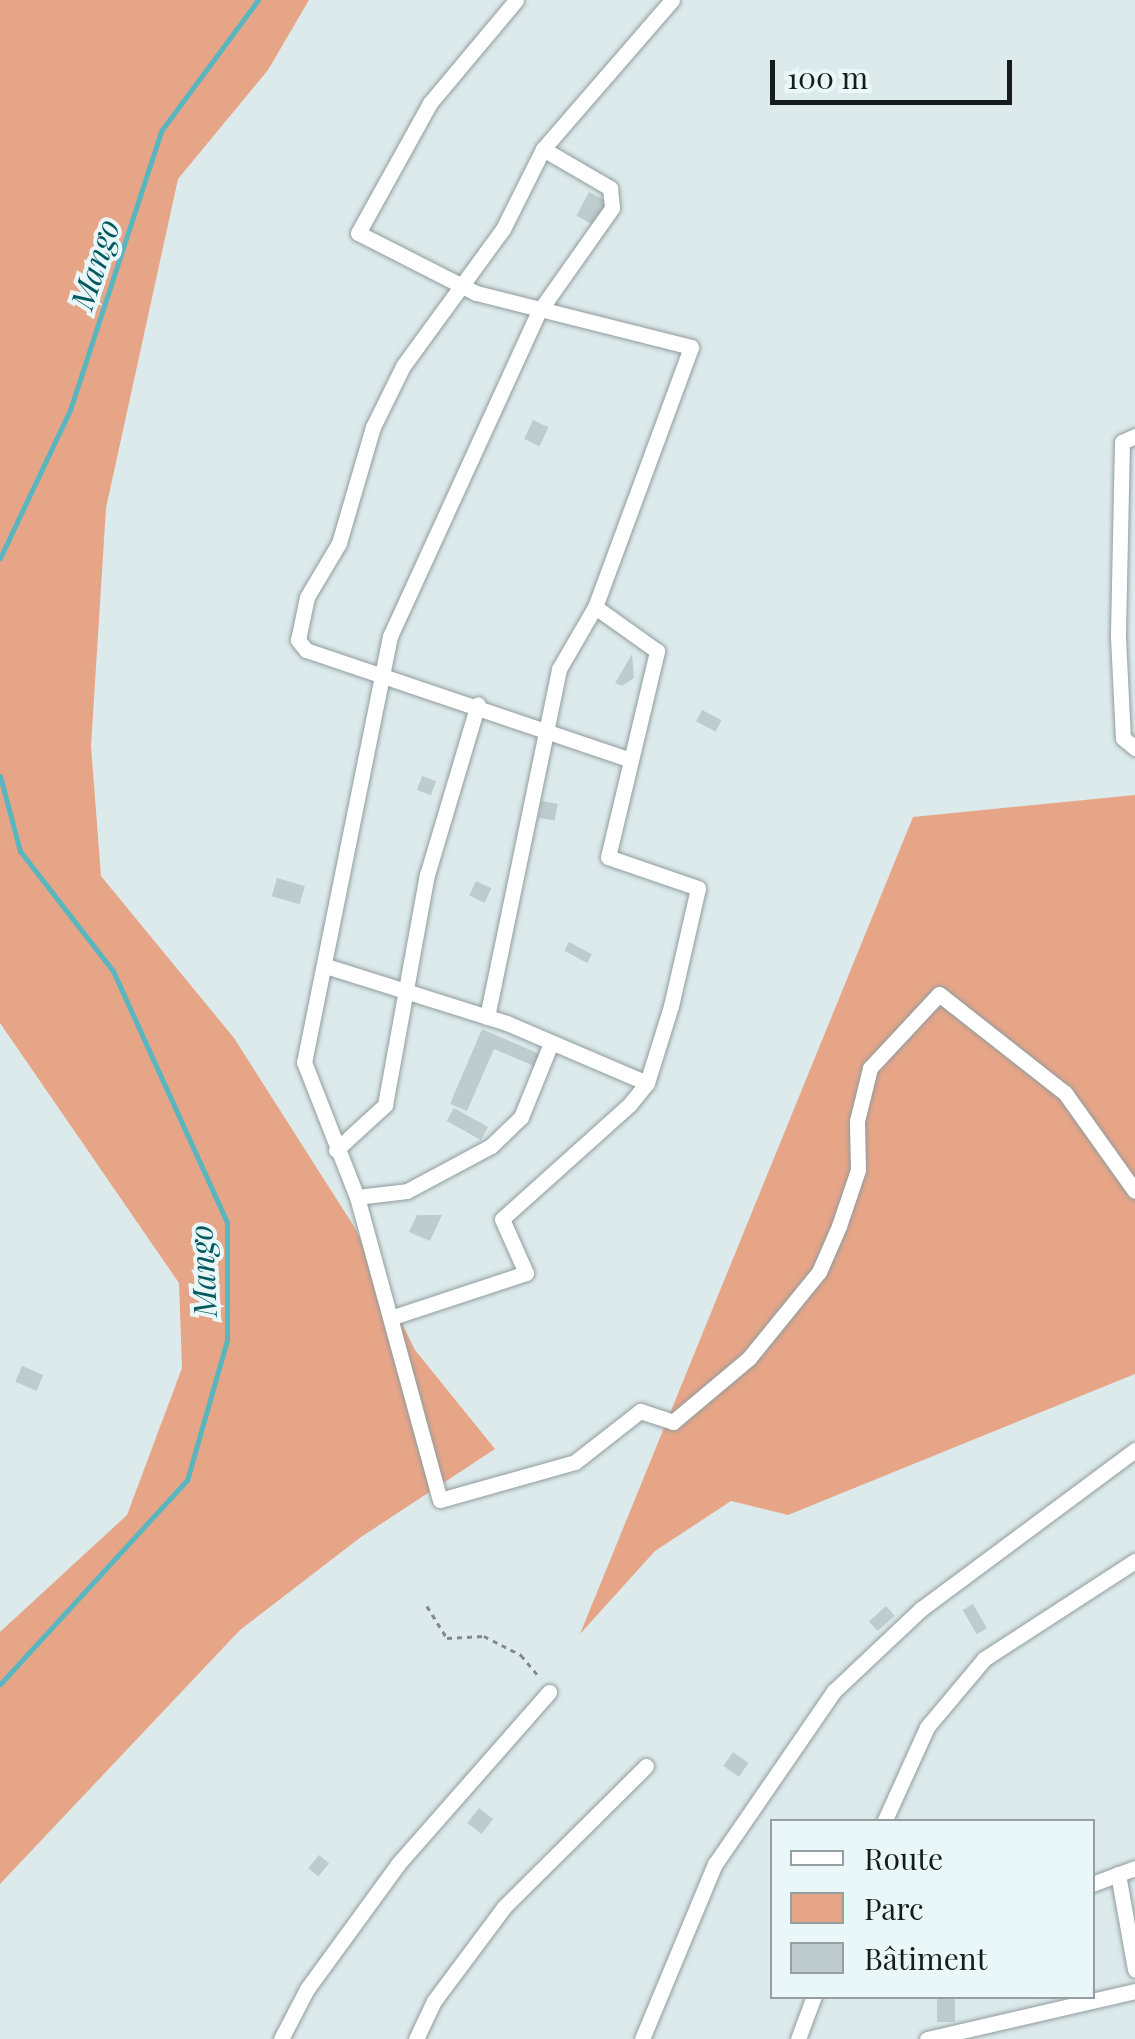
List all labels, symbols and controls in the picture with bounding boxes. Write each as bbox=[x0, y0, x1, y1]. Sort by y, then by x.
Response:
scale bar bbox=[775, 40, 1018, 102]
text: 100 m bbox=[787, 57, 868, 97]
water label: Mango bbox=[61, 214, 127, 314]
water label: Mango bbox=[180, 1224, 224, 1318]
legend bbox=[770, 1819, 1095, 1999]
text: Route bbox=[864, 1838, 943, 1878]
text: Parc bbox=[864, 1888, 924, 1928]
text: Bâtiment bbox=[864, 1938, 987, 1978]

